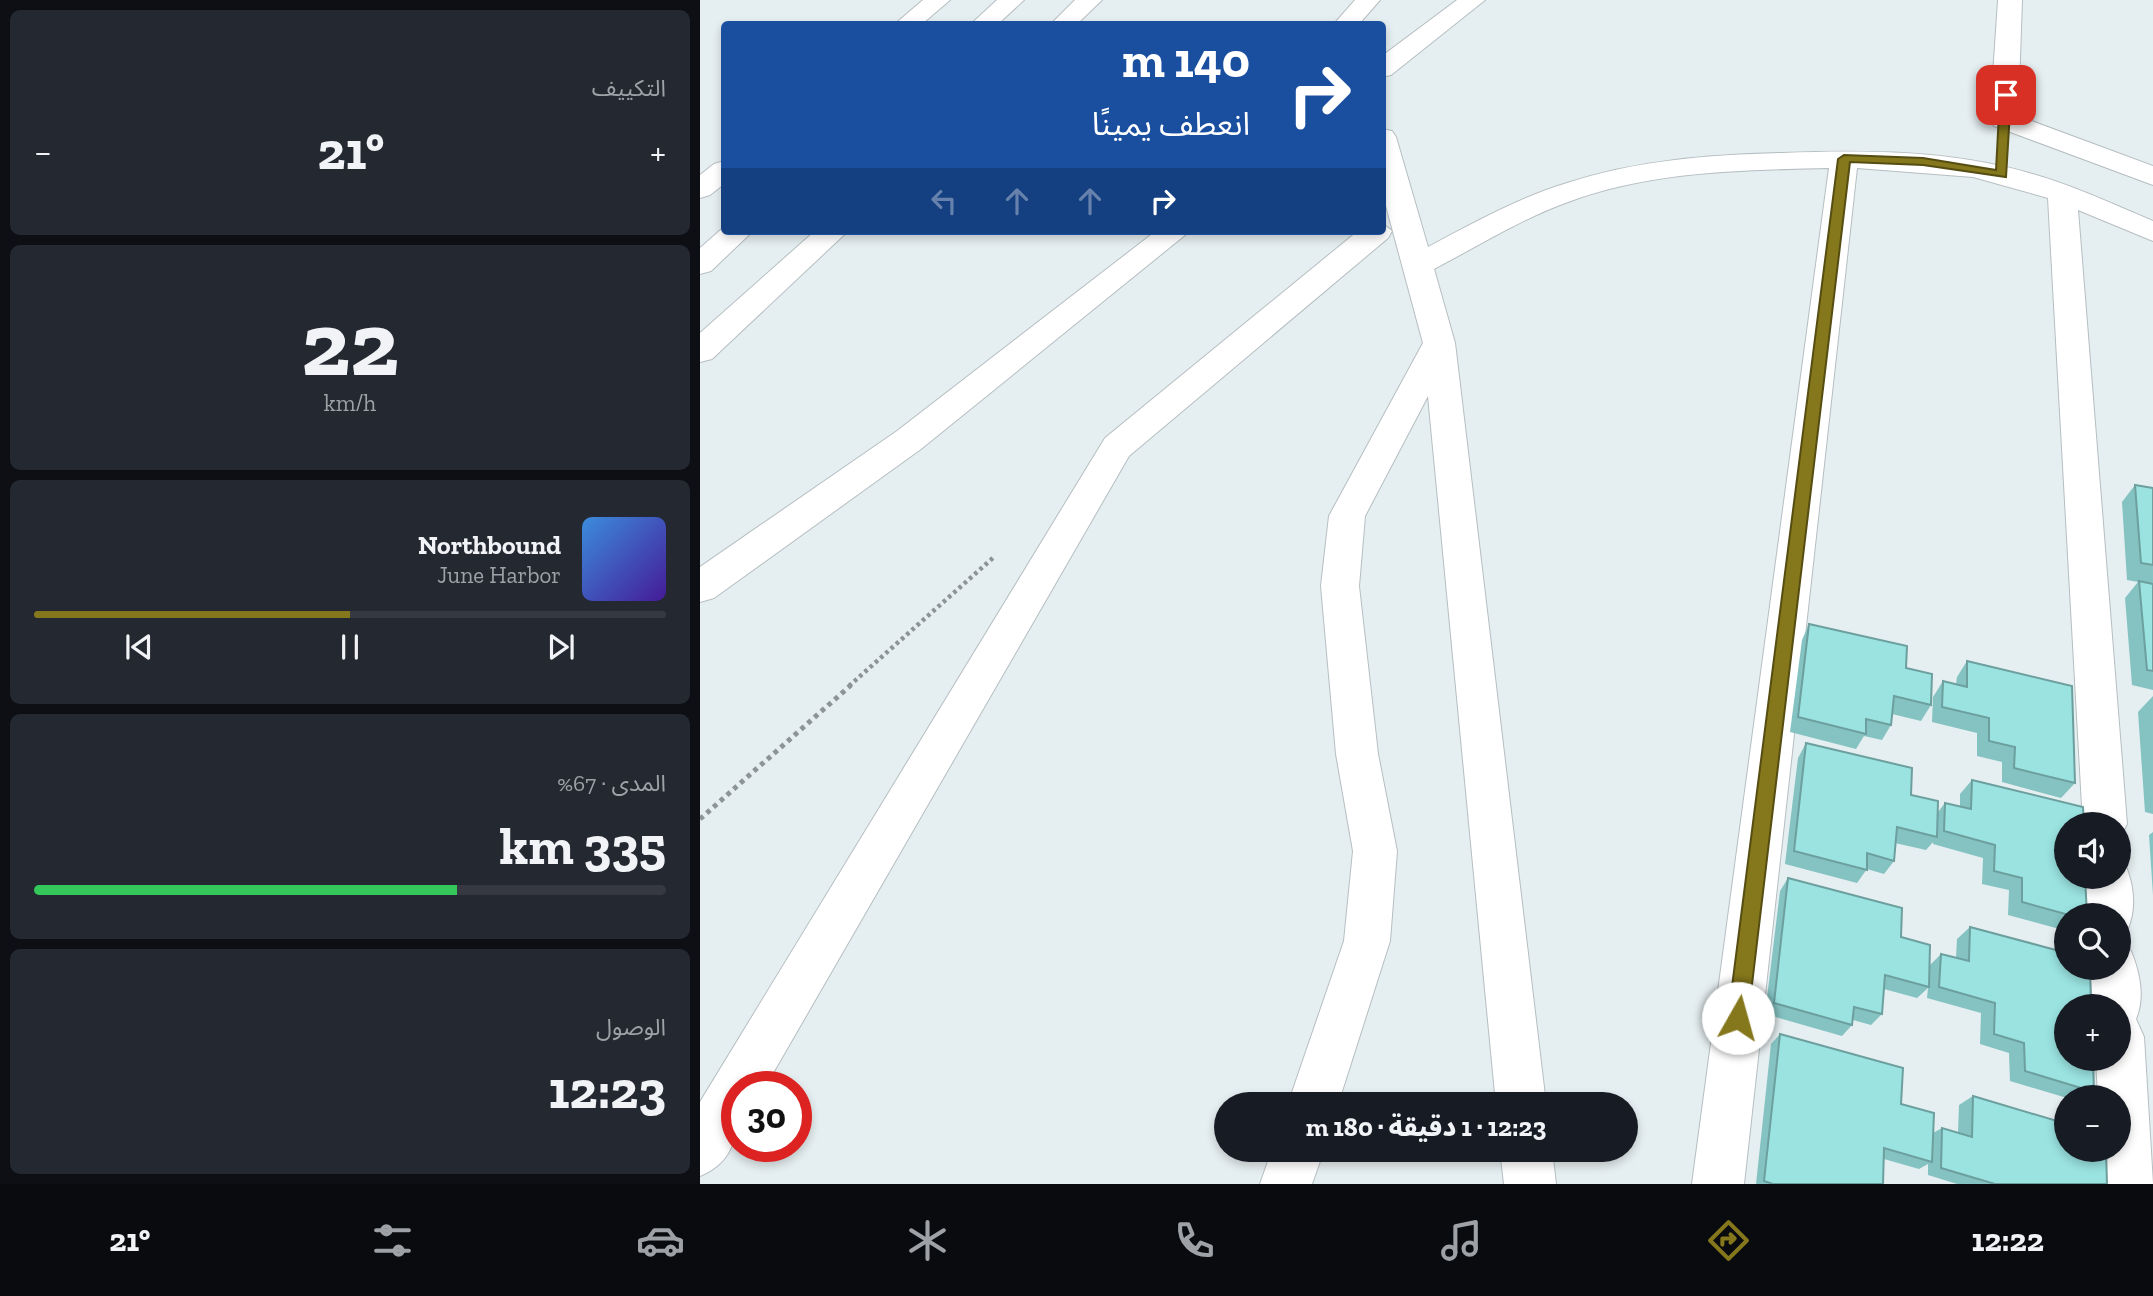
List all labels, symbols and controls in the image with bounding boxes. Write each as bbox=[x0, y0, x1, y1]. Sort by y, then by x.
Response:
text: 140 m bbox=[1122, 31, 1250, 90]
icon: right bbox=[1274, 49, 1365, 140]
pin bbox=[1976, 65, 2036, 125]
text: التكييف bbox=[592, 74, 666, 102]
icon: arrive bbox=[1987, 76, 2025, 114]
text: انعطف يمينًا bbox=[1092, 105, 1250, 143]
text: 21° bbox=[317, 120, 384, 182]
text: − bbox=[34, 129, 52, 175]
text: + bbox=[650, 129, 666, 175]
icon: left bbox=[925, 182, 963, 220]
icon: ahead bbox=[998, 182, 1036, 220]
icon: ahead bbox=[1071, 182, 1109, 220]
icon: right bbox=[1144, 182, 1182, 220]
text: 22 bbox=[301, 289, 399, 398]
text: km/h bbox=[324, 389, 376, 417]
text: Northbound bbox=[418, 529, 561, 561]
text: June Harbor bbox=[437, 561, 561, 589]
icon: previous bbox=[120, 628, 158, 666]
icon: pause bbox=[331, 628, 369, 666]
icon: next bbox=[542, 628, 580, 666]
text: المدى · 67% bbox=[557, 769, 666, 797]
map controls bbox=[2054, 812, 2131, 1162]
button: sound bbox=[2054, 812, 2131, 889]
text: 335 km bbox=[499, 815, 666, 877]
button: search bbox=[2054, 903, 2131, 980]
position arrow bbox=[1701, 981, 1775, 1055]
button: + bbox=[2054, 994, 2131, 1071]
text: الوصول bbox=[596, 1013, 666, 1041]
text: 12:23 bbox=[549, 1059, 666, 1121]
speed limit sign: 30 bbox=[721, 1071, 812, 1162]
button: − bbox=[2054, 1085, 2131, 1162]
text: 12:23 · 1 دقيقة · 180 m bbox=[1306, 1111, 1546, 1143]
icon: filters bbox=[368, 1216, 417, 1265]
icon: car bbox=[636, 1216, 685, 1265]
icon: climate bbox=[903, 1216, 952, 1265]
icon: phone bbox=[1170, 1216, 1219, 1265]
icon: music bbox=[1437, 1216, 1486, 1265]
icon: directions bbox=[1704, 1216, 1753, 1265]
text: 21° bbox=[109, 1221, 150, 1259]
text: 12:22 bbox=[1972, 1221, 2044, 1259]

